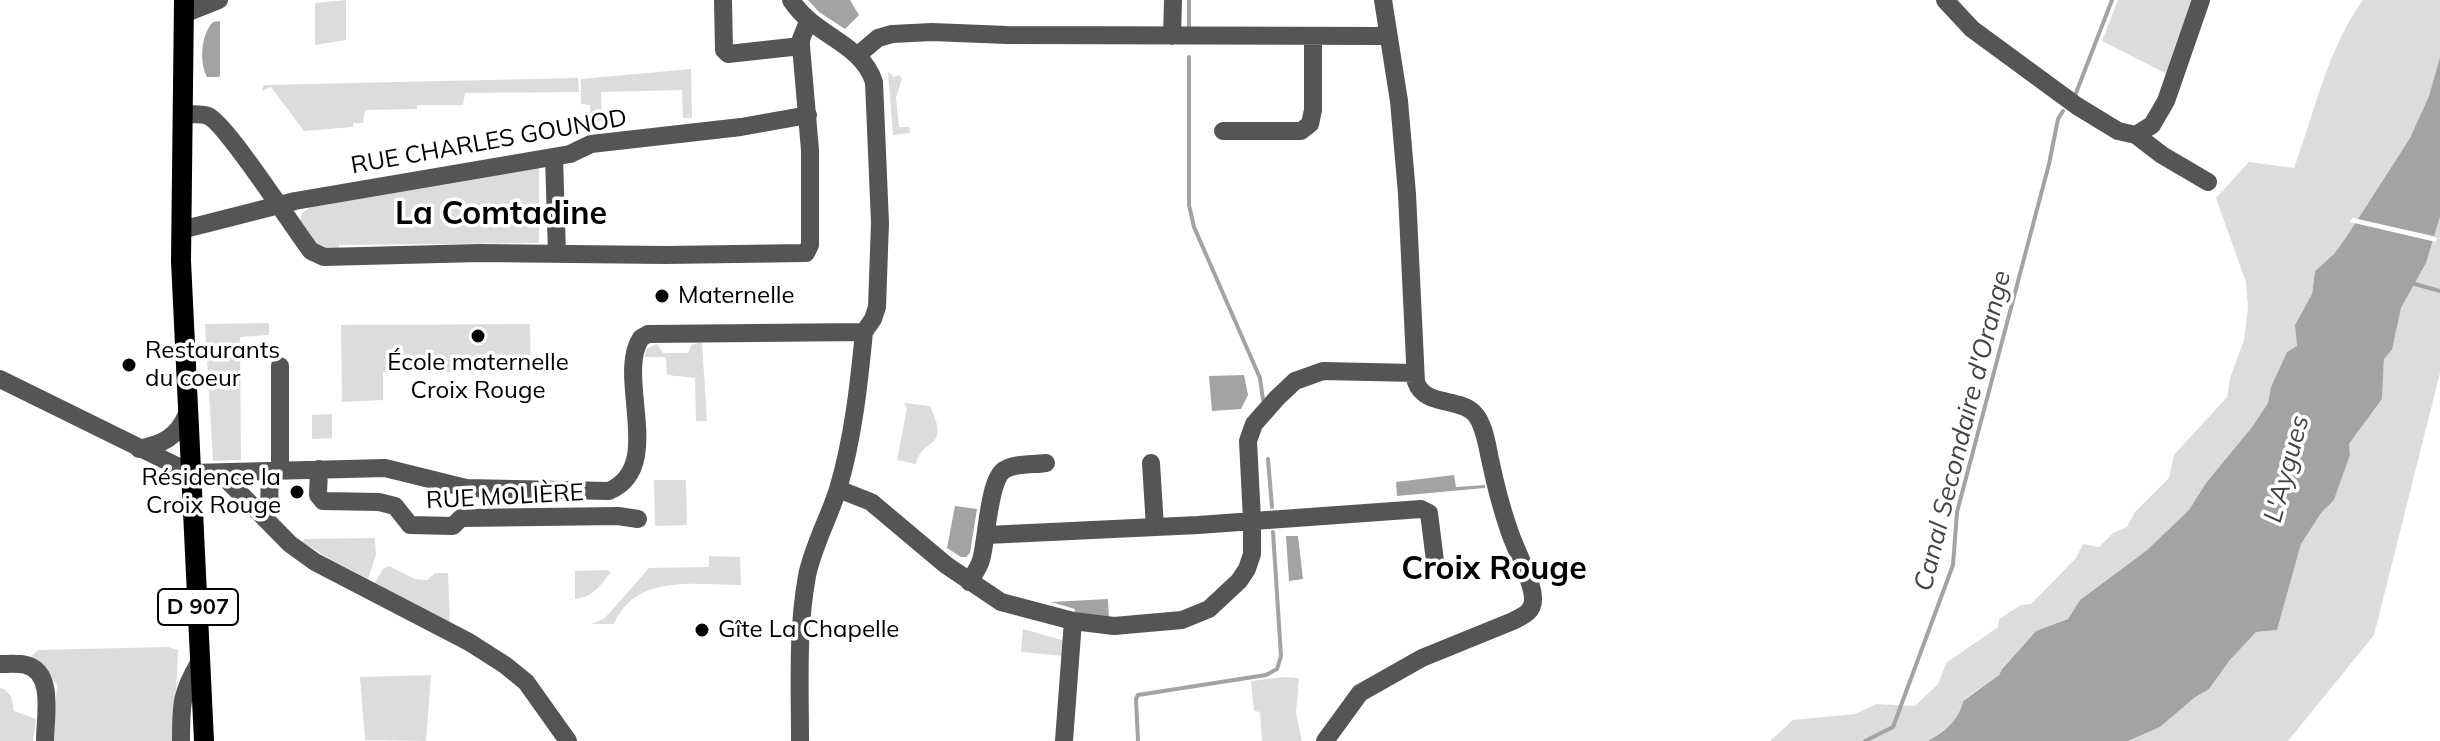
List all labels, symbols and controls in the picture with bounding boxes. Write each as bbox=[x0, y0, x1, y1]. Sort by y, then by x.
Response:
street label: RUE CHARLES GOUNOD bbox=[349, 104, 629, 180]
district label: La Comtadine bbox=[395, 195, 607, 233]
water label: Canal Secondaire d'Orange bbox=[1908, 268, 2018, 594]
place label: Maternelle bbox=[678, 282, 795, 310]
marker: Maternelle bbox=[653, 287, 671, 305]
marker: École maternelle Croix Rouge bbox=[469, 327, 487, 345]
place label: Restaurants du coeur bbox=[145, 337, 280, 393]
place label: École maternelle Croix Rouge bbox=[387, 349, 569, 405]
marker: Restaurants du coeur bbox=[120, 356, 138, 374]
water label: L'Aygues bbox=[2258, 412, 2316, 526]
place label: Résidence la Croix Rouge bbox=[141, 464, 281, 520]
street label: RUE MOLIÈRE bbox=[425, 478, 585, 516]
marker: Résidence la Croix Rouge bbox=[288, 483, 306, 501]
district label: Croix Rouge bbox=[1401, 550, 1587, 588]
road number: D 907 bbox=[158, 589, 238, 625]
place label: Gîte La Chapelle bbox=[718, 616, 899, 644]
marker: Gîte La Chapelle bbox=[693, 621, 711, 639]

